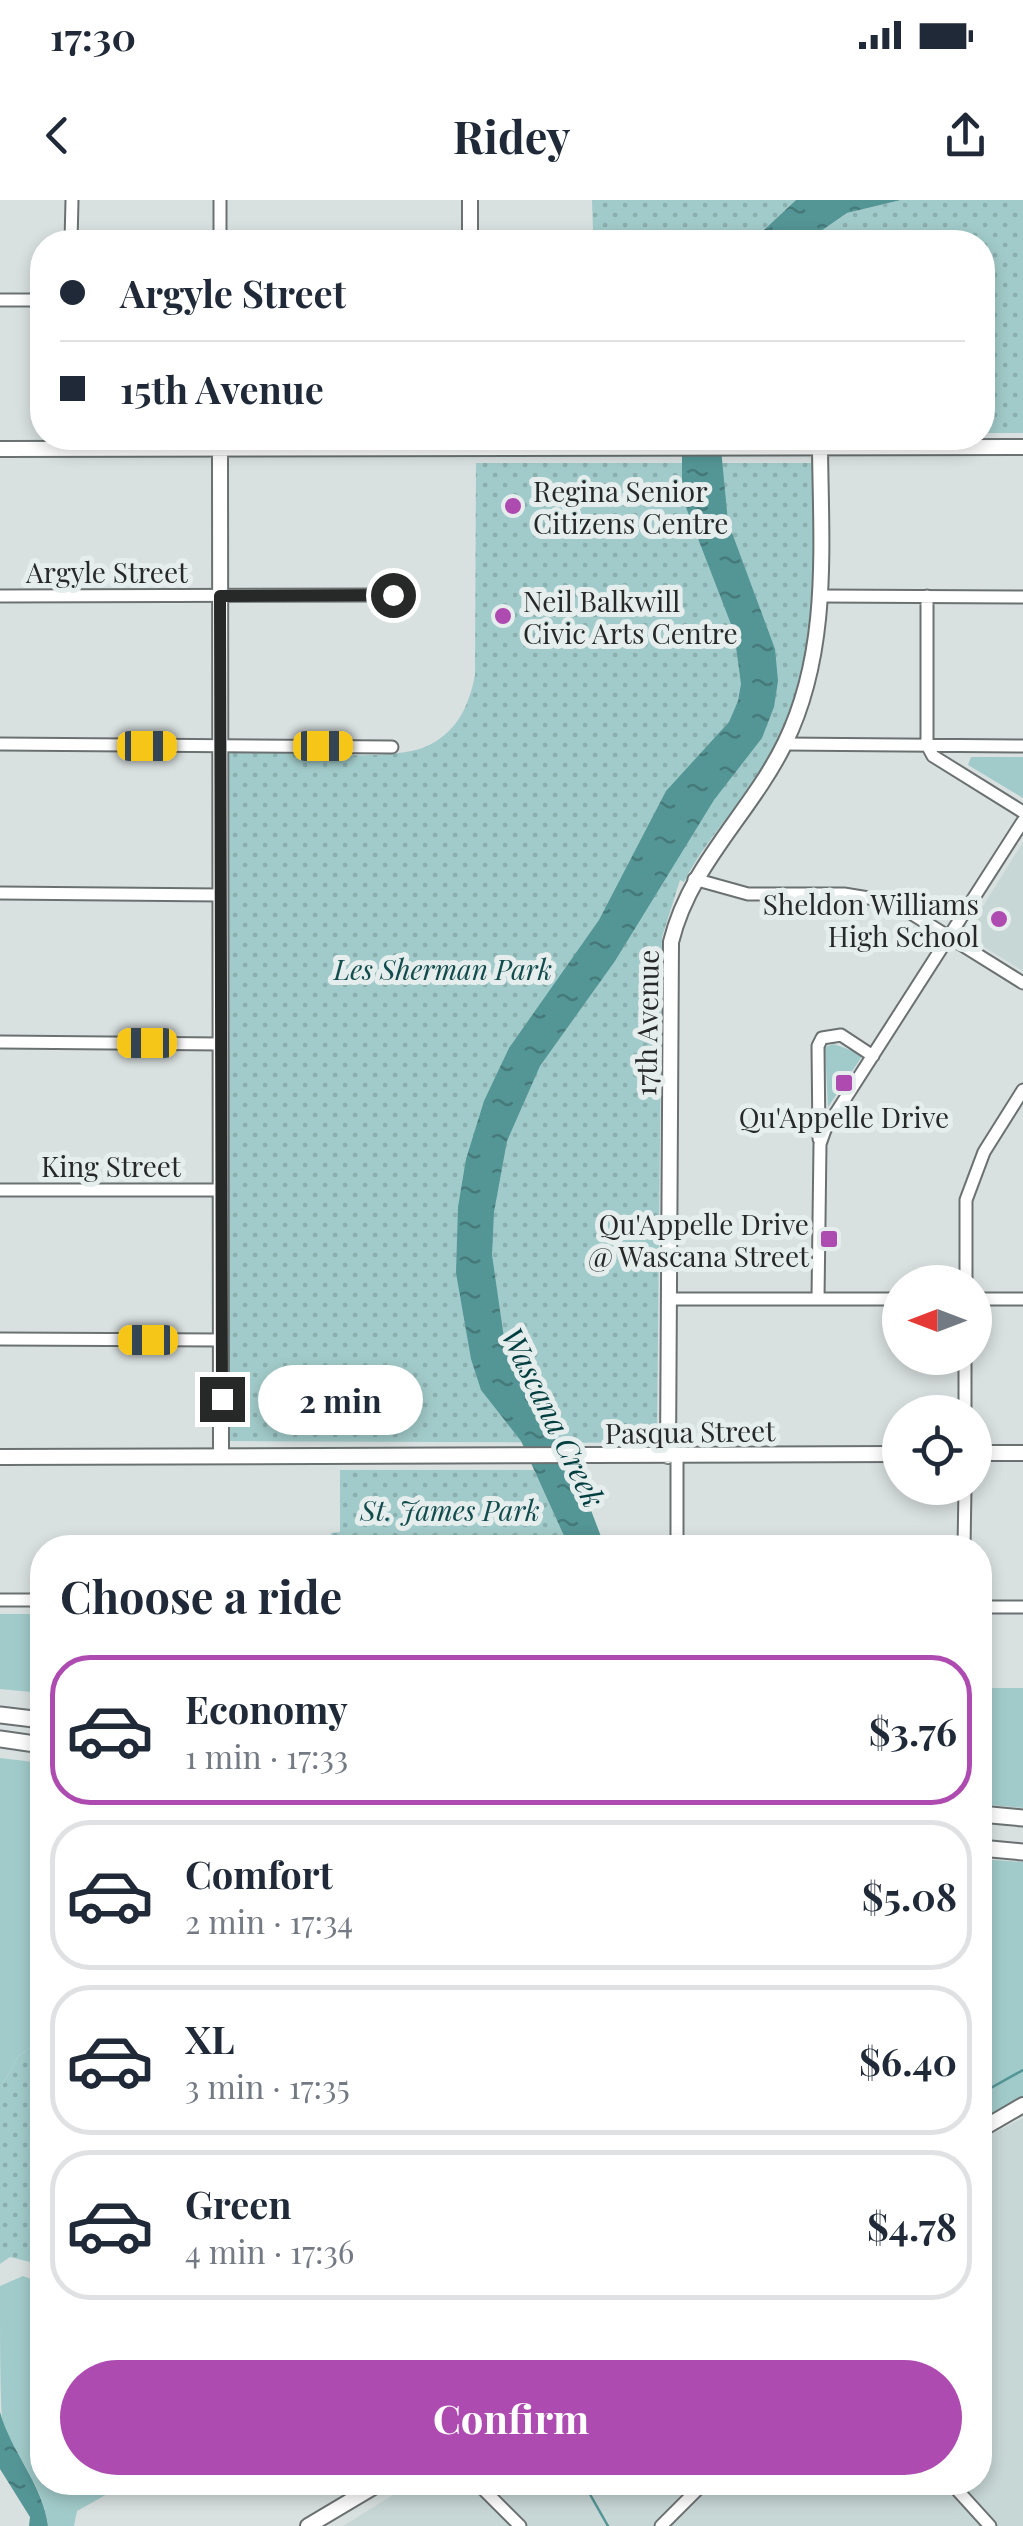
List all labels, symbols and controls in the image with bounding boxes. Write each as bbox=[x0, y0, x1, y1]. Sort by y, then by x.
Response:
text: 17:30 bbox=[50, 10, 136, 61]
text: Ridey bbox=[453, 105, 570, 165]
icon: back bbox=[30, 108, 85, 163]
icon: share bbox=[938, 108, 993, 163]
text: Argyle Street bbox=[120, 267, 346, 318]
text: 15th Avenue bbox=[120, 363, 324, 414]
place label: Regina Senior Citizens Centre bbox=[533, 472, 728, 541]
marker: Regina Senior Citizens Centre bbox=[502, 495, 524, 517]
street label: Argyle Street bbox=[25, 553, 189, 590]
route start bbox=[371, 573, 416, 618]
place label: Neil Balkwill Civic Arts Centre bbox=[523, 582, 738, 651]
marker: Neil Balkwill Civic Arts Centre bbox=[492, 605, 514, 627]
car bbox=[117, 731, 177, 761]
car bbox=[293, 731, 353, 761]
place label: Sheldon Williams High School bbox=[763, 885, 979, 954]
marker: Sheldon Williams High School bbox=[988, 908, 1010, 930]
street label: 17th Avenue bbox=[626, 949, 666, 1097]
park label: Les Sherman Park bbox=[333, 950, 552, 987]
car bbox=[117, 1028, 177, 1058]
marker: Qu'Appelle Drive bbox=[833, 1072, 855, 1094]
place label: Qu'Appelle Drive bbox=[739, 1098, 949, 1135]
street label: King Street bbox=[41, 1147, 182, 1184]
place label: Qu'Appelle Drive @ Wascana Street bbox=[588, 1205, 810, 1274]
marker: Qu'Appelle Drive @ Wascana Street bbox=[818, 1228, 840, 1250]
north arrow bbox=[882, 1265, 992, 1375]
map controls bbox=[882, 1265, 992, 1505]
water label: Wascana Creek bbox=[493, 1320, 615, 1514]
car bbox=[118, 1325, 178, 1355]
callout: 2 min bbox=[257, 1364, 422, 1434]
route end bbox=[200, 1377, 245, 1422]
text: 2 min bbox=[299, 1378, 382, 1421]
button: locate bbox=[882, 1395, 992, 1505]
street label: Pasqua Street bbox=[604, 1411, 777, 1451]
park label: St. James Park bbox=[359, 1491, 540, 1528]
text: Choose a ride bbox=[60, 1565, 342, 1625]
text: Economy bbox=[185, 1683, 348, 1734]
icon: car bbox=[65, 1685, 155, 1775]
text: $3.76 bbox=[869, 1705, 957, 1756]
text: 1 min · 17:33 bbox=[185, 1734, 348, 1777]
text: Comfort bbox=[185, 1848, 333, 1899]
icon: car bbox=[65, 1850, 155, 1940]
text: $5.08 bbox=[862, 1870, 957, 1921]
text: 2 min · 17:34 bbox=[185, 1899, 353, 1942]
text: XL bbox=[185, 2013, 234, 2064]
icon: car bbox=[65, 2015, 155, 2105]
text: $6.40 bbox=[859, 2035, 957, 2086]
text: 3 min · 17:35 bbox=[185, 2064, 350, 2107]
text: Green bbox=[185, 2178, 292, 2229]
icon: car bbox=[65, 2180, 155, 2270]
text: $4.78 bbox=[867, 2200, 957, 2251]
text: 4 min · 17:36 bbox=[185, 2229, 354, 2272]
button: Confirm bbox=[60, 2360, 962, 2475]

